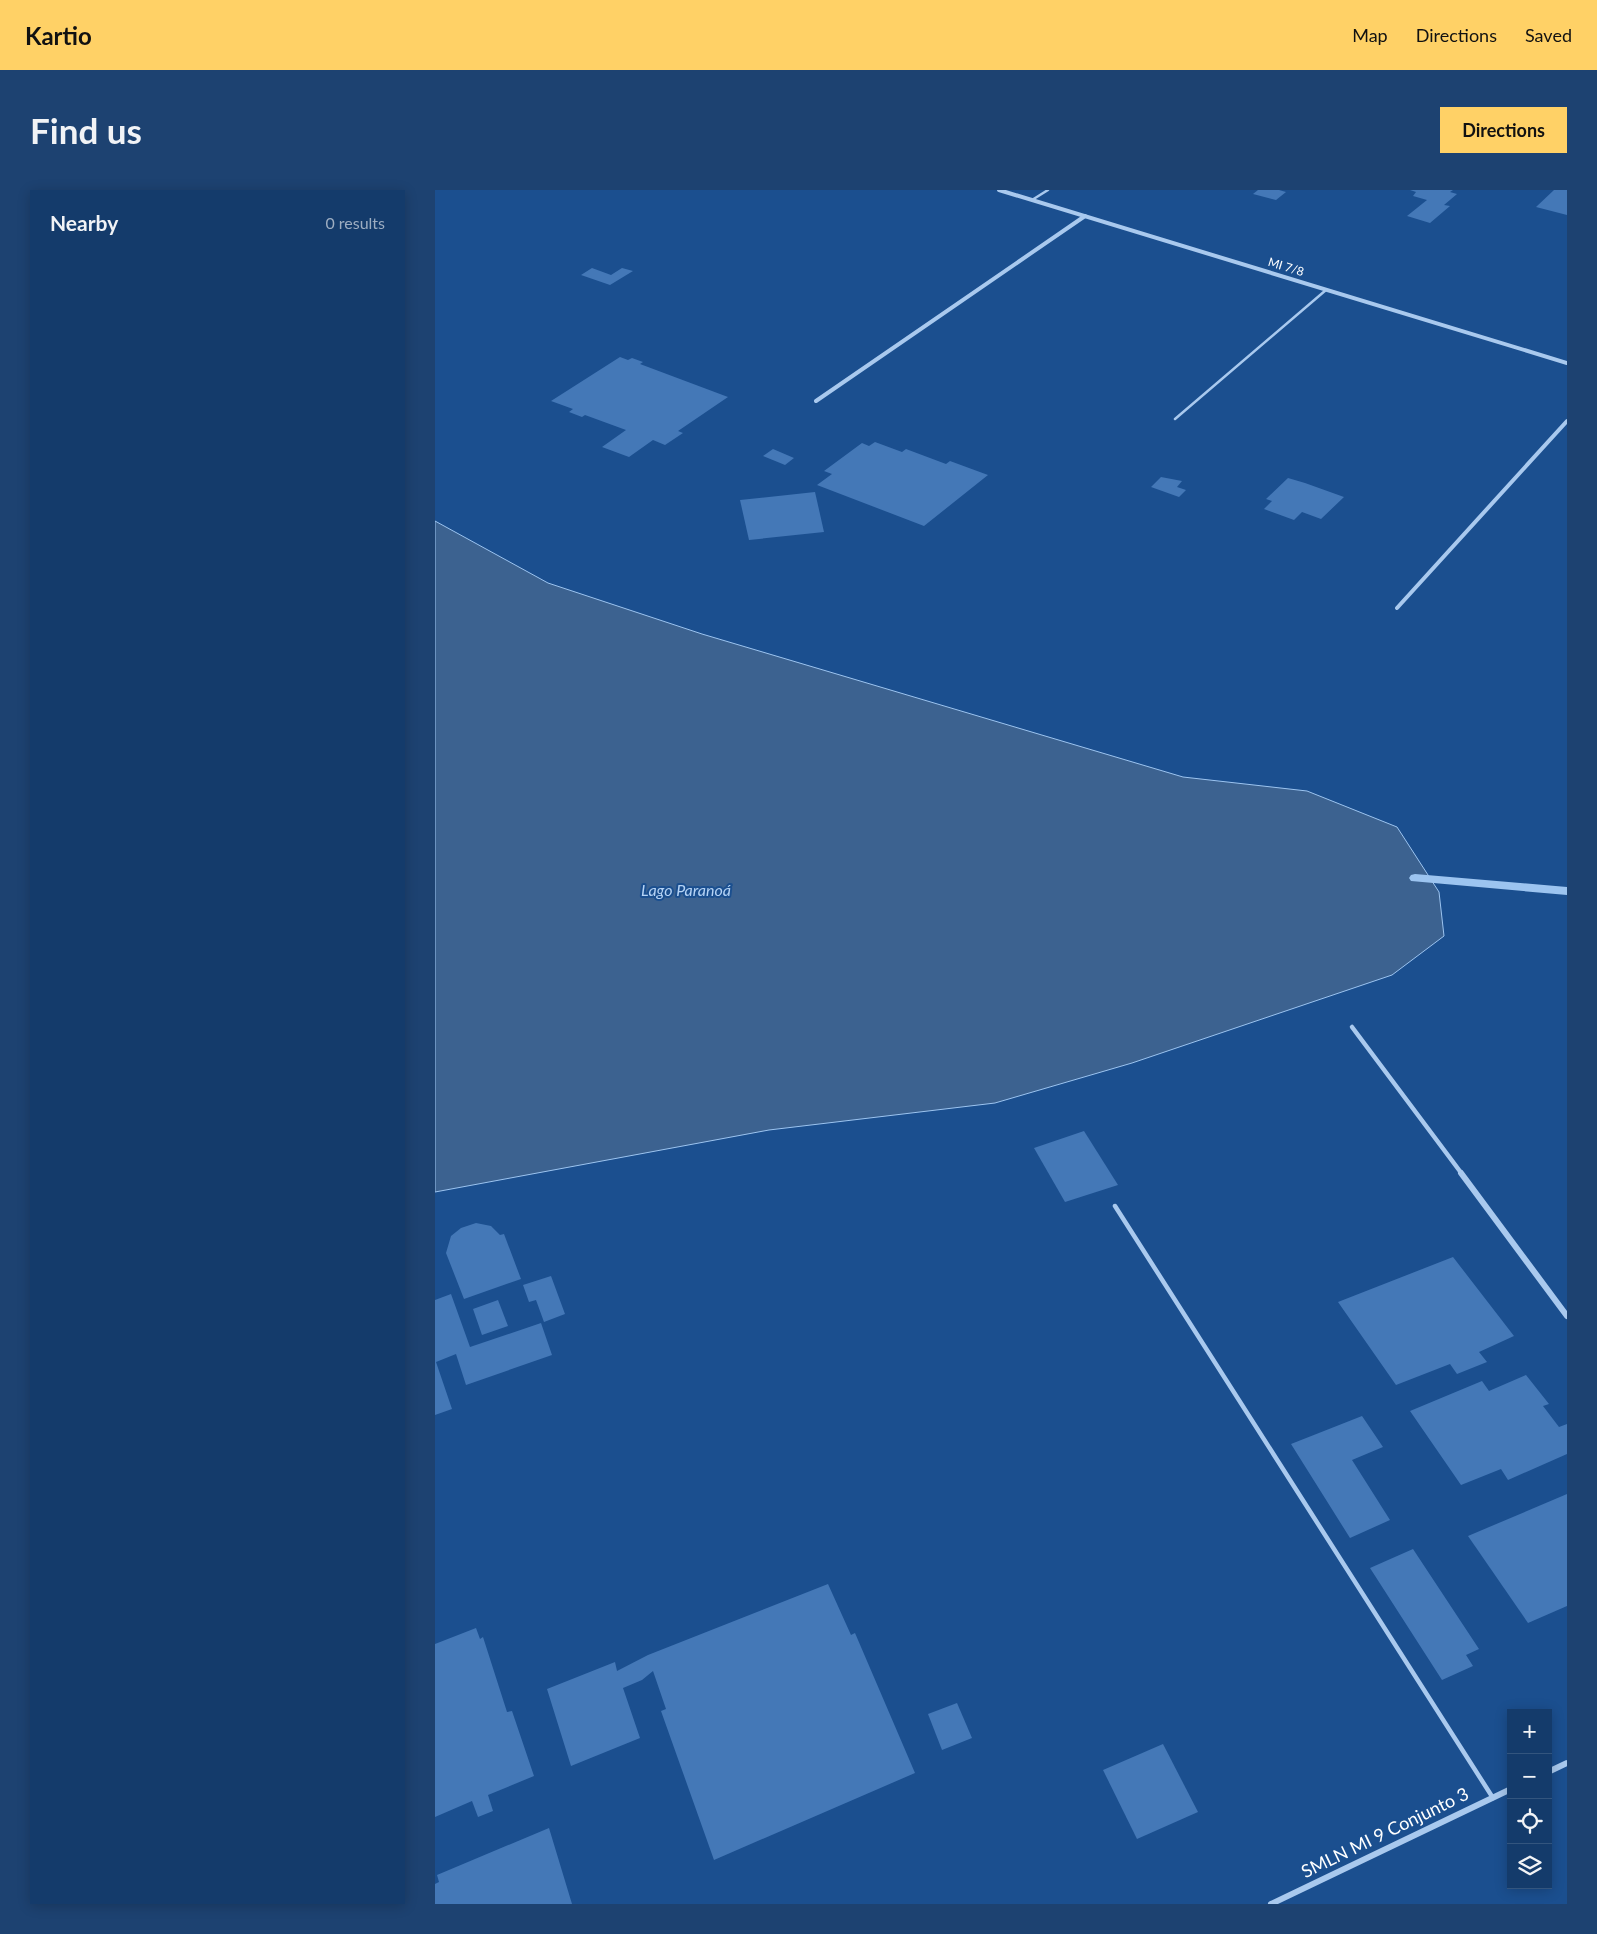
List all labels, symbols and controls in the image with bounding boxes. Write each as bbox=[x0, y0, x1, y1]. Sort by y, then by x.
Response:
text: Kartio bbox=[25, 21, 92, 50]
text: Map bbox=[1352, 24, 1388, 46]
text: Directions bbox=[1416, 24, 1497, 46]
text: Saved bbox=[1525, 24, 1572, 46]
button: Directions bbox=[1440, 107, 1567, 153]
text: Find us bbox=[30, 109, 142, 151]
text: Nearby bbox=[50, 210, 118, 235]
text: 0 results bbox=[325, 213, 385, 232]
street label: MI 7/8 bbox=[1266, 254, 1306, 279]
water label: Lago Paranoá bbox=[641, 880, 732, 899]
map controls bbox=[1507, 1709, 1552, 1889]
button: + bbox=[1507, 1709, 1552, 1754]
button: − bbox=[1507, 1754, 1552, 1799]
street label: SMLN MI 9 Conjunto 3 bbox=[1297, 1782, 1472, 1882]
button: locate bbox=[1507, 1799, 1552, 1844]
button: layers bbox=[1507, 1844, 1552, 1889]

